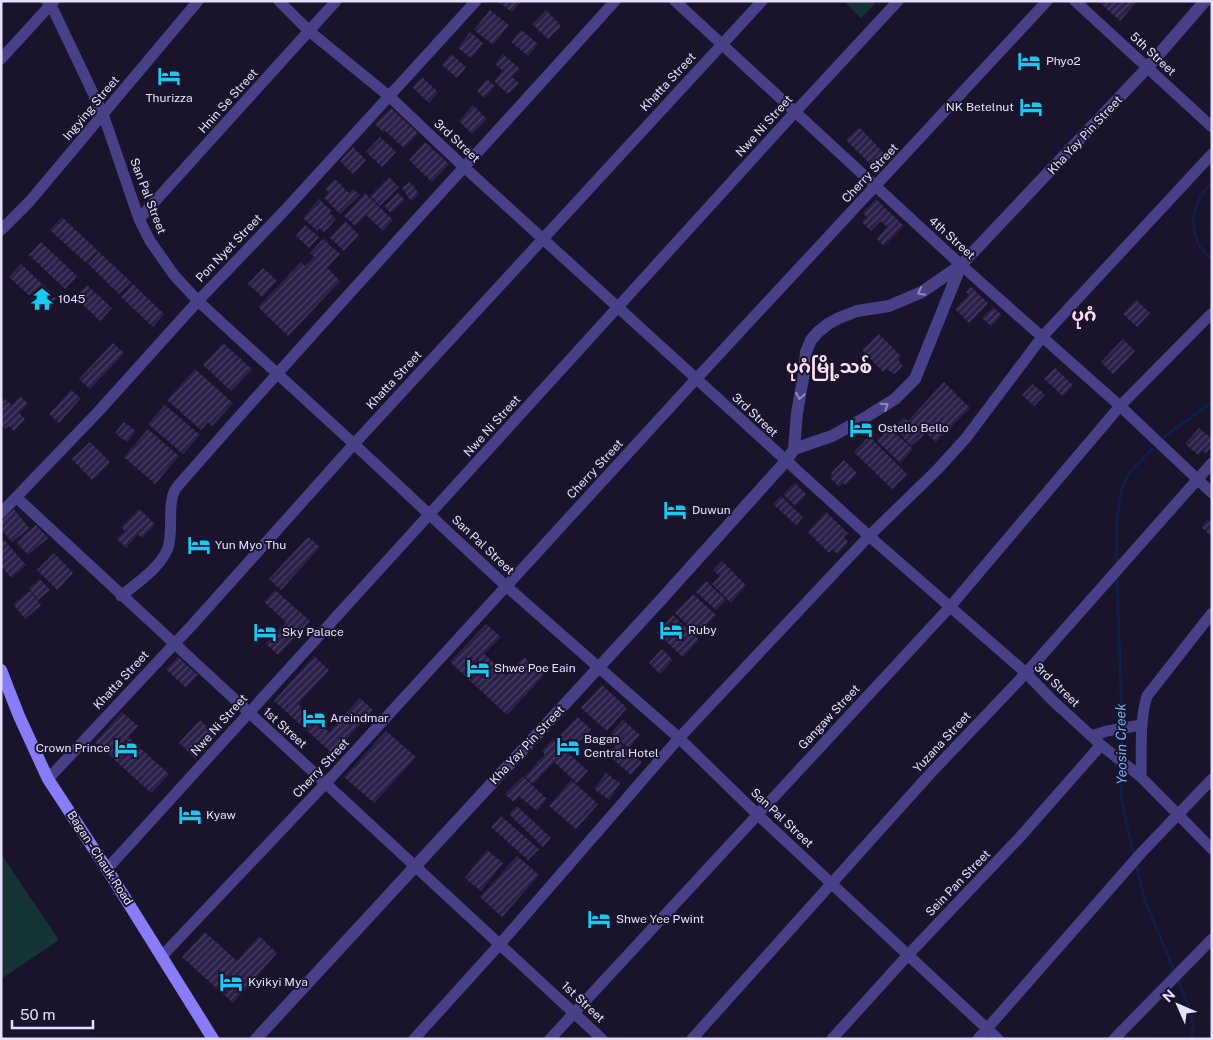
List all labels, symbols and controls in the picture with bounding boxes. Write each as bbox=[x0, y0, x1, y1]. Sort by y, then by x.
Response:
street label: 5th Street bbox=[1127, 29, 1179, 79]
hotel icon: Phyo2 bbox=[1016, 48, 1042, 74]
street label: Khatta Street bbox=[637, 50, 699, 114]
place label: Phyo2 bbox=[1046, 54, 1081, 68]
hotel icon: Thurizza bbox=[156, 63, 182, 89]
street label: Hnin Se Street bbox=[195, 66, 261, 136]
street label: Ingying Street bbox=[60, 73, 122, 143]
place label: Thurizza bbox=[145, 91, 193, 105]
street label: Nwe Ni Street bbox=[733, 92, 795, 160]
street label: Kha Yay Pin Street bbox=[1045, 93, 1125, 177]
hotel icon: NK Betelnut bbox=[1018, 94, 1044, 120]
place label: NK Betelnut bbox=[946, 100, 1014, 114]
street label: 3rd Street bbox=[431, 116, 483, 166]
street label: Cherry Street bbox=[839, 140, 901, 206]
street label: San Pal Street bbox=[127, 156, 169, 236]
street label: Pon Nyet Street bbox=[193, 211, 265, 285]
street label: 4th Street bbox=[926, 214, 978, 263]
temple icon: 1045 bbox=[29, 286, 55, 312]
one-way arrow bbox=[917, 286, 926, 296]
place label: 1045 bbox=[58, 292, 86, 306]
district label: ပုဂံ bbox=[1072, 304, 1096, 329]
street label: Khatta Street bbox=[363, 348, 425, 412]
district label: ပုဂံမြို့သစ် bbox=[786, 355, 872, 381]
street label: 3rd Street bbox=[729, 390, 781, 440]
street label: Nwe Ni Street bbox=[461, 392, 523, 460]
one-way arrow bbox=[796, 392, 806, 401]
one-way arrow bbox=[880, 403, 889, 412]
hotel icon: Ostello Bello bbox=[848, 415, 874, 441]
place label: Ostello Bello bbox=[878, 421, 949, 435]
street label: Cherry Street bbox=[564, 436, 626, 502]
hotel icon: Duwun bbox=[662, 497, 688, 523]
place label: Duwun bbox=[692, 503, 731, 517]
street label: San Pal Street bbox=[449, 513, 517, 578]
hotel icon: Yun Myo Thu bbox=[186, 532, 212, 558]
place label: Yun Myo Thu bbox=[215, 538, 286, 552]
hotel icon: Ruby bbox=[658, 617, 684, 643]
hotel icon: Sky Palace bbox=[252, 619, 278, 645]
place label: Ruby bbox=[688, 623, 717, 637]
place label: Sky Palace bbox=[282, 625, 344, 639]
street label: Khatta Street bbox=[90, 648, 152, 712]
hotel icon: Shwe Poe Eain bbox=[465, 655, 491, 681]
street label: 3rd Street bbox=[1032, 660, 1083, 710]
place label: Shwe Poe Eain bbox=[494, 661, 576, 675]
street label: Gangaw Street bbox=[795, 682, 863, 752]
street label: Nwe Ni Street bbox=[188, 691, 250, 759]
street label: Kha Yay Pin Street bbox=[487, 703, 567, 787]
water label: Yeosin Creek bbox=[1112, 703, 1130, 785]
street label: 1st Street bbox=[260, 705, 310, 751]
hotel icon: Areindmar bbox=[301, 705, 327, 731]
street label: Yuzana Street bbox=[910, 709, 974, 775]
place label: Areindmar bbox=[330, 711, 389, 725]
place label: Bagan Central Hotel bbox=[584, 732, 659, 760]
hotel icon: Bagan Central Hotel bbox=[555, 733, 581, 759]
hotel icon: Crown Prince bbox=[113, 735, 139, 761]
street label: Cherry Street bbox=[290, 735, 352, 801]
place label: Crown Prince bbox=[36, 741, 110, 755]
street label: San Pal Street bbox=[748, 786, 816, 851]
hotel icon: Kyaw bbox=[177, 802, 203, 828]
street label: Bagan - Chauk Road bbox=[64, 808, 136, 908]
place label: Kyaw bbox=[206, 808, 236, 822]
street label: Sein Pan Street bbox=[923, 847, 993, 919]
hotel icon: Shwe Yee Pwint bbox=[586, 906, 612, 932]
place label: Shwe Yee Pwint bbox=[616, 912, 705, 926]
hotel icon: Kyikyi Mya bbox=[218, 969, 244, 995]
place label: Kyikyi Mya bbox=[248, 975, 308, 989]
street label: 1st Street bbox=[559, 979, 608, 1026]
north arrow bbox=[1153, 980, 1203, 1030]
text: N bbox=[1159, 986, 1178, 1005]
scale bar bbox=[12, 998, 94, 1030]
text: 50 m bbox=[20, 1006, 55, 1023]

